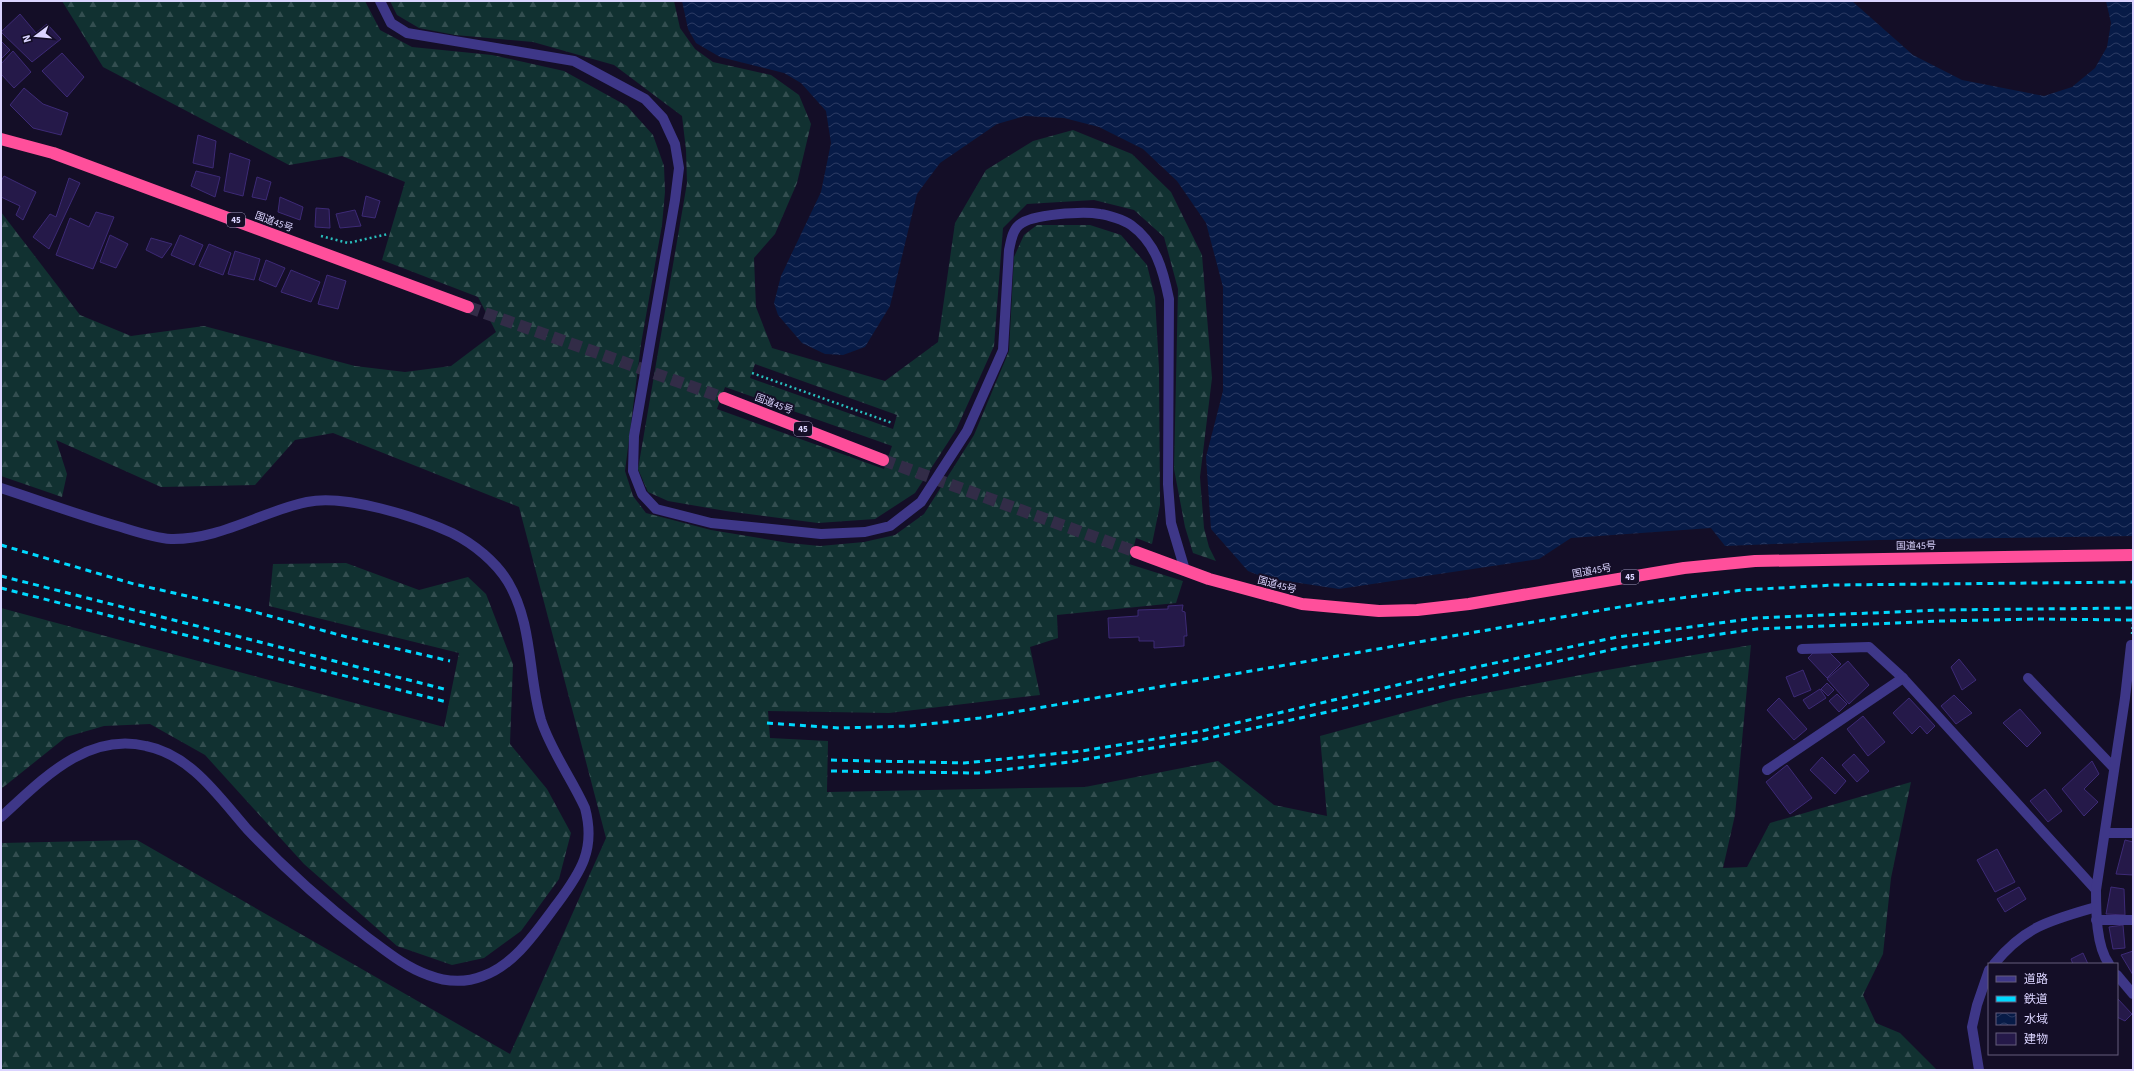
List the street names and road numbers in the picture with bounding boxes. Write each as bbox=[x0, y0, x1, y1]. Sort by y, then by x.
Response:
street label: 国道45号 bbox=[253, 209, 295, 235]
road number: 45 bbox=[227, 213, 245, 227]
street label: 国道45号 bbox=[753, 390, 795, 418]
road number: 45 bbox=[794, 422, 812, 436]
street label: 国道45号 bbox=[1896, 539, 1936, 553]
street label: 国道45号 bbox=[1571, 561, 1613, 581]
road number: 45 bbox=[1621, 570, 1639, 584]
street label: 国道45号 bbox=[1256, 573, 1298, 597]

